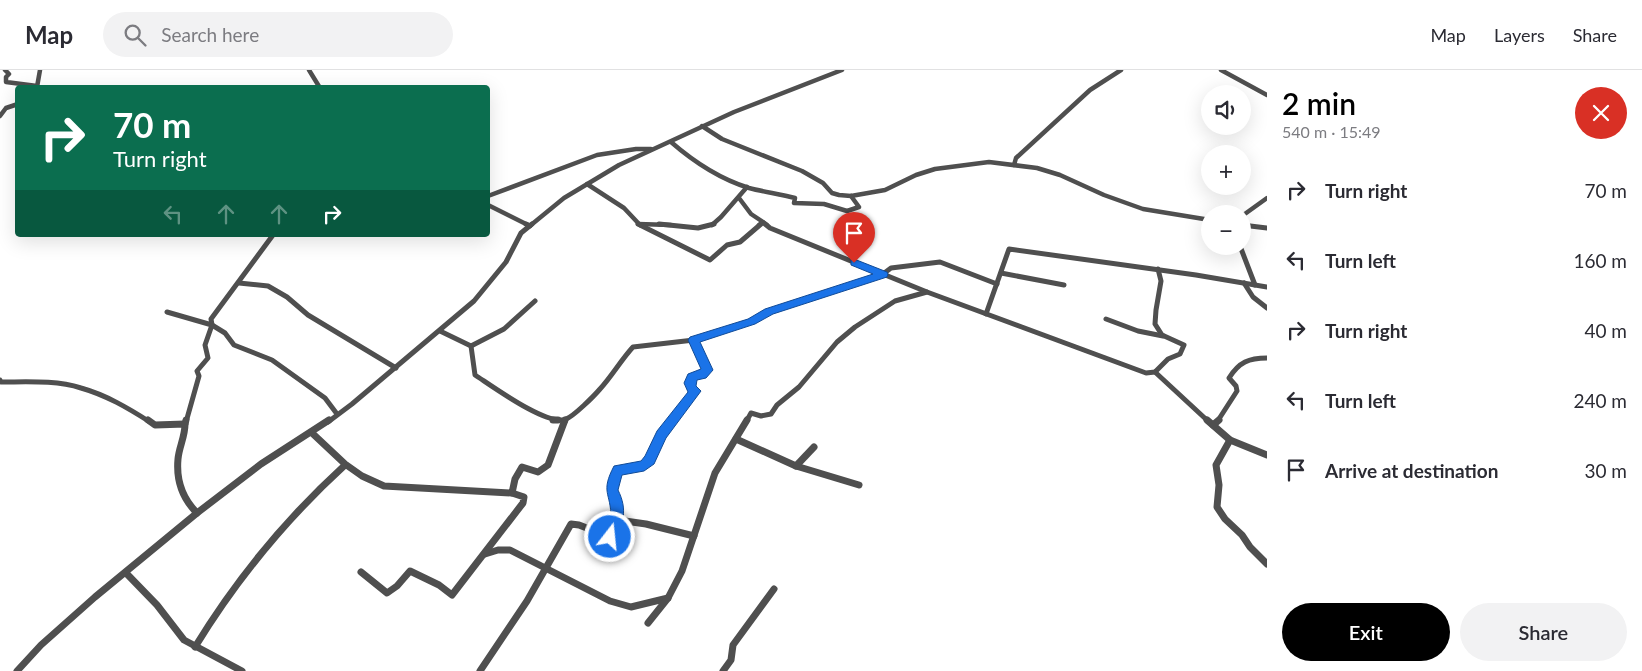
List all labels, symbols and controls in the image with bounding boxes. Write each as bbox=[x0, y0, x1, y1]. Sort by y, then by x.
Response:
search box bbox=[103, 12, 453, 57]
text: Map bbox=[25, 20, 73, 49]
icon: search bbox=[121, 21, 149, 49]
text: Search here bbox=[161, 23, 259, 46]
text: Map bbox=[1430, 24, 1466, 46]
text: Layers bbox=[1494, 24, 1545, 46]
text: Share bbox=[1573, 24, 1617, 46]
map controls bbox=[1201, 85, 1251, 255]
button: sound bbox=[1201, 85, 1251, 135]
text: 2 min bbox=[1282, 85, 1356, 121]
button: close bbox=[1575, 87, 1627, 139]
text: 70 m bbox=[113, 103, 191, 145]
icon: right bbox=[30, 105, 95, 170]
text: 540 m · 15:49 bbox=[1282, 122, 1381, 141]
text: Turn right bbox=[113, 145, 207, 172]
button: + bbox=[1201, 145, 1251, 195]
icon: right bbox=[1282, 176, 1310, 204]
text: Turn right bbox=[1325, 179, 1407, 202]
text: 70 m bbox=[1584, 179, 1627, 202]
icon: left bbox=[159, 200, 187, 228]
icon: ahead bbox=[212, 200, 240, 228]
icon: ahead bbox=[265, 200, 293, 228]
icon: right bbox=[318, 200, 346, 228]
button: − bbox=[1201, 205, 1251, 255]
pin bbox=[833, 212, 875, 263]
icon: arrive bbox=[840, 219, 868, 247]
icon: left bbox=[1282, 246, 1310, 274]
text: Turn left bbox=[1325, 249, 1396, 272]
text: 160 m bbox=[1573, 249, 1627, 272]
icon: right bbox=[1282, 316, 1310, 344]
text: Turn right bbox=[1325, 319, 1407, 342]
text: 40 m bbox=[1584, 319, 1627, 342]
icon: left bbox=[1282, 386, 1310, 414]
text: Turn left bbox=[1325, 389, 1396, 412]
text: 240 m bbox=[1573, 389, 1627, 412]
icon: arrive bbox=[1282, 456, 1310, 484]
text: Arrive at destination bbox=[1325, 459, 1498, 482]
text: 30 m bbox=[1584, 459, 1627, 482]
position arrow bbox=[583, 510, 635, 562]
button: Exit bbox=[1282, 603, 1450, 661]
button: Share bbox=[1460, 603, 1627, 661]

